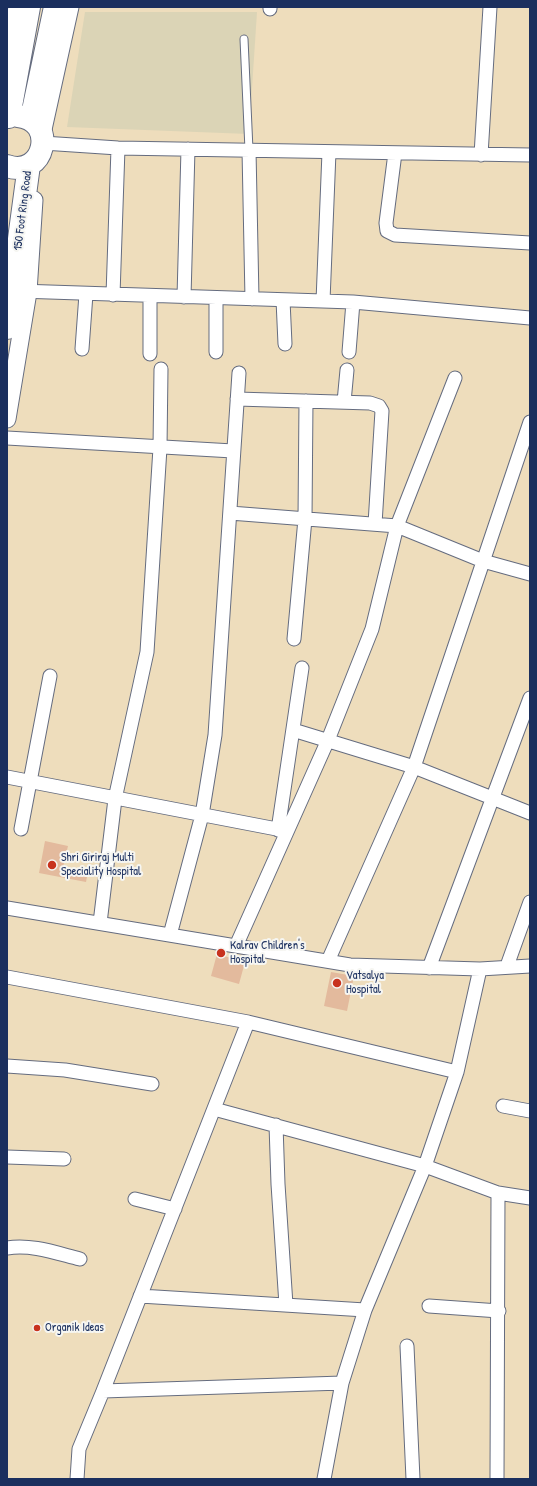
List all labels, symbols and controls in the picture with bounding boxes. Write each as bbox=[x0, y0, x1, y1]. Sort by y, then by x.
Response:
street label: 150 Foot Ring Road bbox=[11, 170, 35, 252]
place label: Shri Giriraj Multi Speciality Hospital bbox=[61, 851, 141, 879]
marker: Shri Giriraj Multi Speciality Hospital bbox=[46, 859, 58, 871]
place label: Kalrav Children's Hospital bbox=[230, 939, 305, 967]
marker: Kalrav Children's Hospital bbox=[215, 947, 227, 959]
place label: Vatsalya Hospital bbox=[346, 969, 384, 997]
marker: Vatsalya Hospital bbox=[331, 977, 343, 989]
place label: Organik Ideas bbox=[45, 1321, 104, 1335]
marker: Organik Ideas bbox=[32, 1323, 42, 1333]

